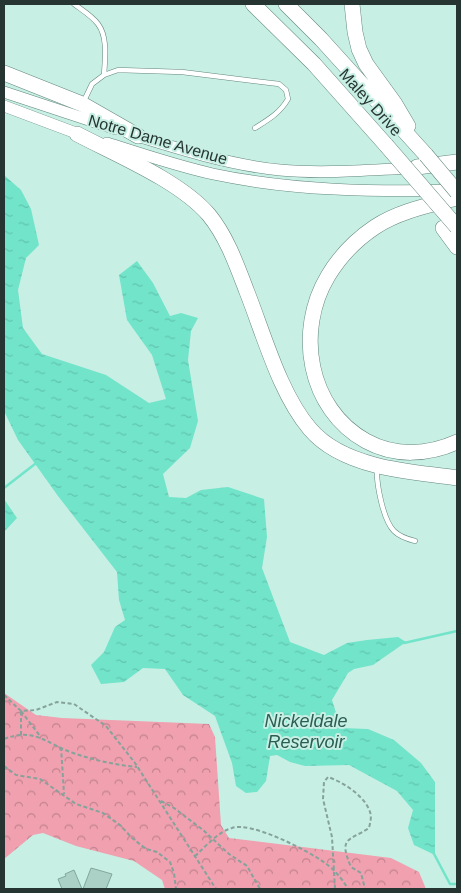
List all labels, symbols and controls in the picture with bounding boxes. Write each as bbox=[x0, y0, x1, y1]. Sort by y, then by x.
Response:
street label: Maley Drive bbox=[336, 65, 405, 139]
street label: Notre Dame Avenue bbox=[86, 111, 229, 167]
water label: Nickeldale Reservoir bbox=[264, 711, 348, 752]

